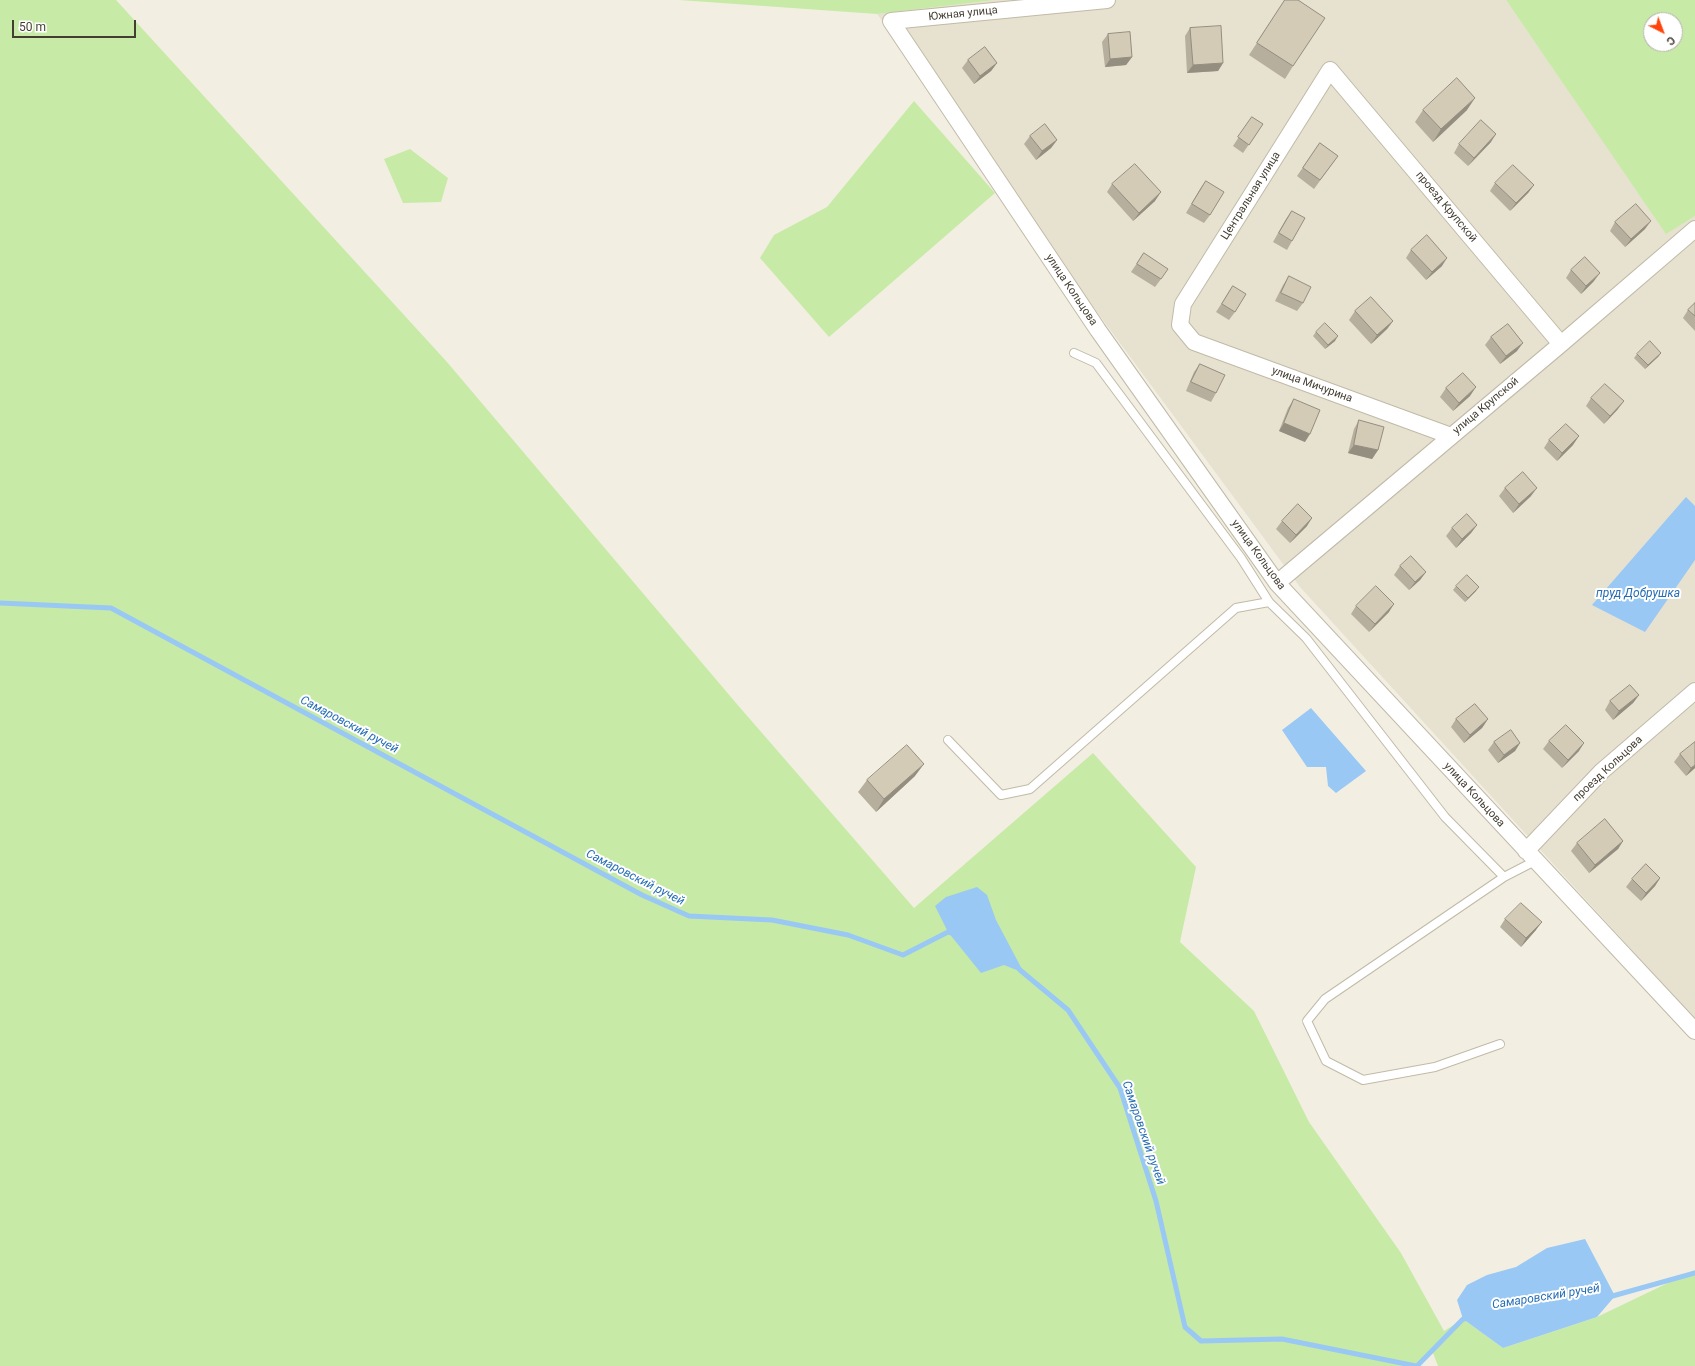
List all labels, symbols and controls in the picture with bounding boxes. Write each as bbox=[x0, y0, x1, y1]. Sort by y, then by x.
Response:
street label: Южная улица bbox=[928, 4, 998, 24]
scale bar bbox=[14, 12, 138, 38]
north arrow bbox=[1643, 12, 1683, 52]
text: 50 m bbox=[19, 20, 46, 34]
text: С bbox=[1664, 33, 1678, 48]
street label: Центральная улица bbox=[1219, 150, 1283, 242]
street label: проезд Крупской bbox=[1413, 169, 1479, 245]
street label: улица Кольцова bbox=[1042, 252, 1100, 328]
street label: улица Мичурина bbox=[1270, 364, 1354, 406]
street label: улица Крупской bbox=[1450, 375, 1522, 437]
street label: улица Кольцова bbox=[1228, 517, 1288, 593]
water label: пруд Добрушка bbox=[1596, 587, 1680, 601]
water label: Самаровский ручей bbox=[298, 693, 400, 757]
street label: проезд Кольцова bbox=[1571, 733, 1645, 805]
street label: улица Кольцова bbox=[1441, 760, 1507, 830]
water label: Самаровский ручей bbox=[583, 847, 687, 909]
water label: Самаровский ручей bbox=[1118, 1079, 1168, 1187]
water label: Самаровский ручей bbox=[1491, 1281, 1601, 1313]

